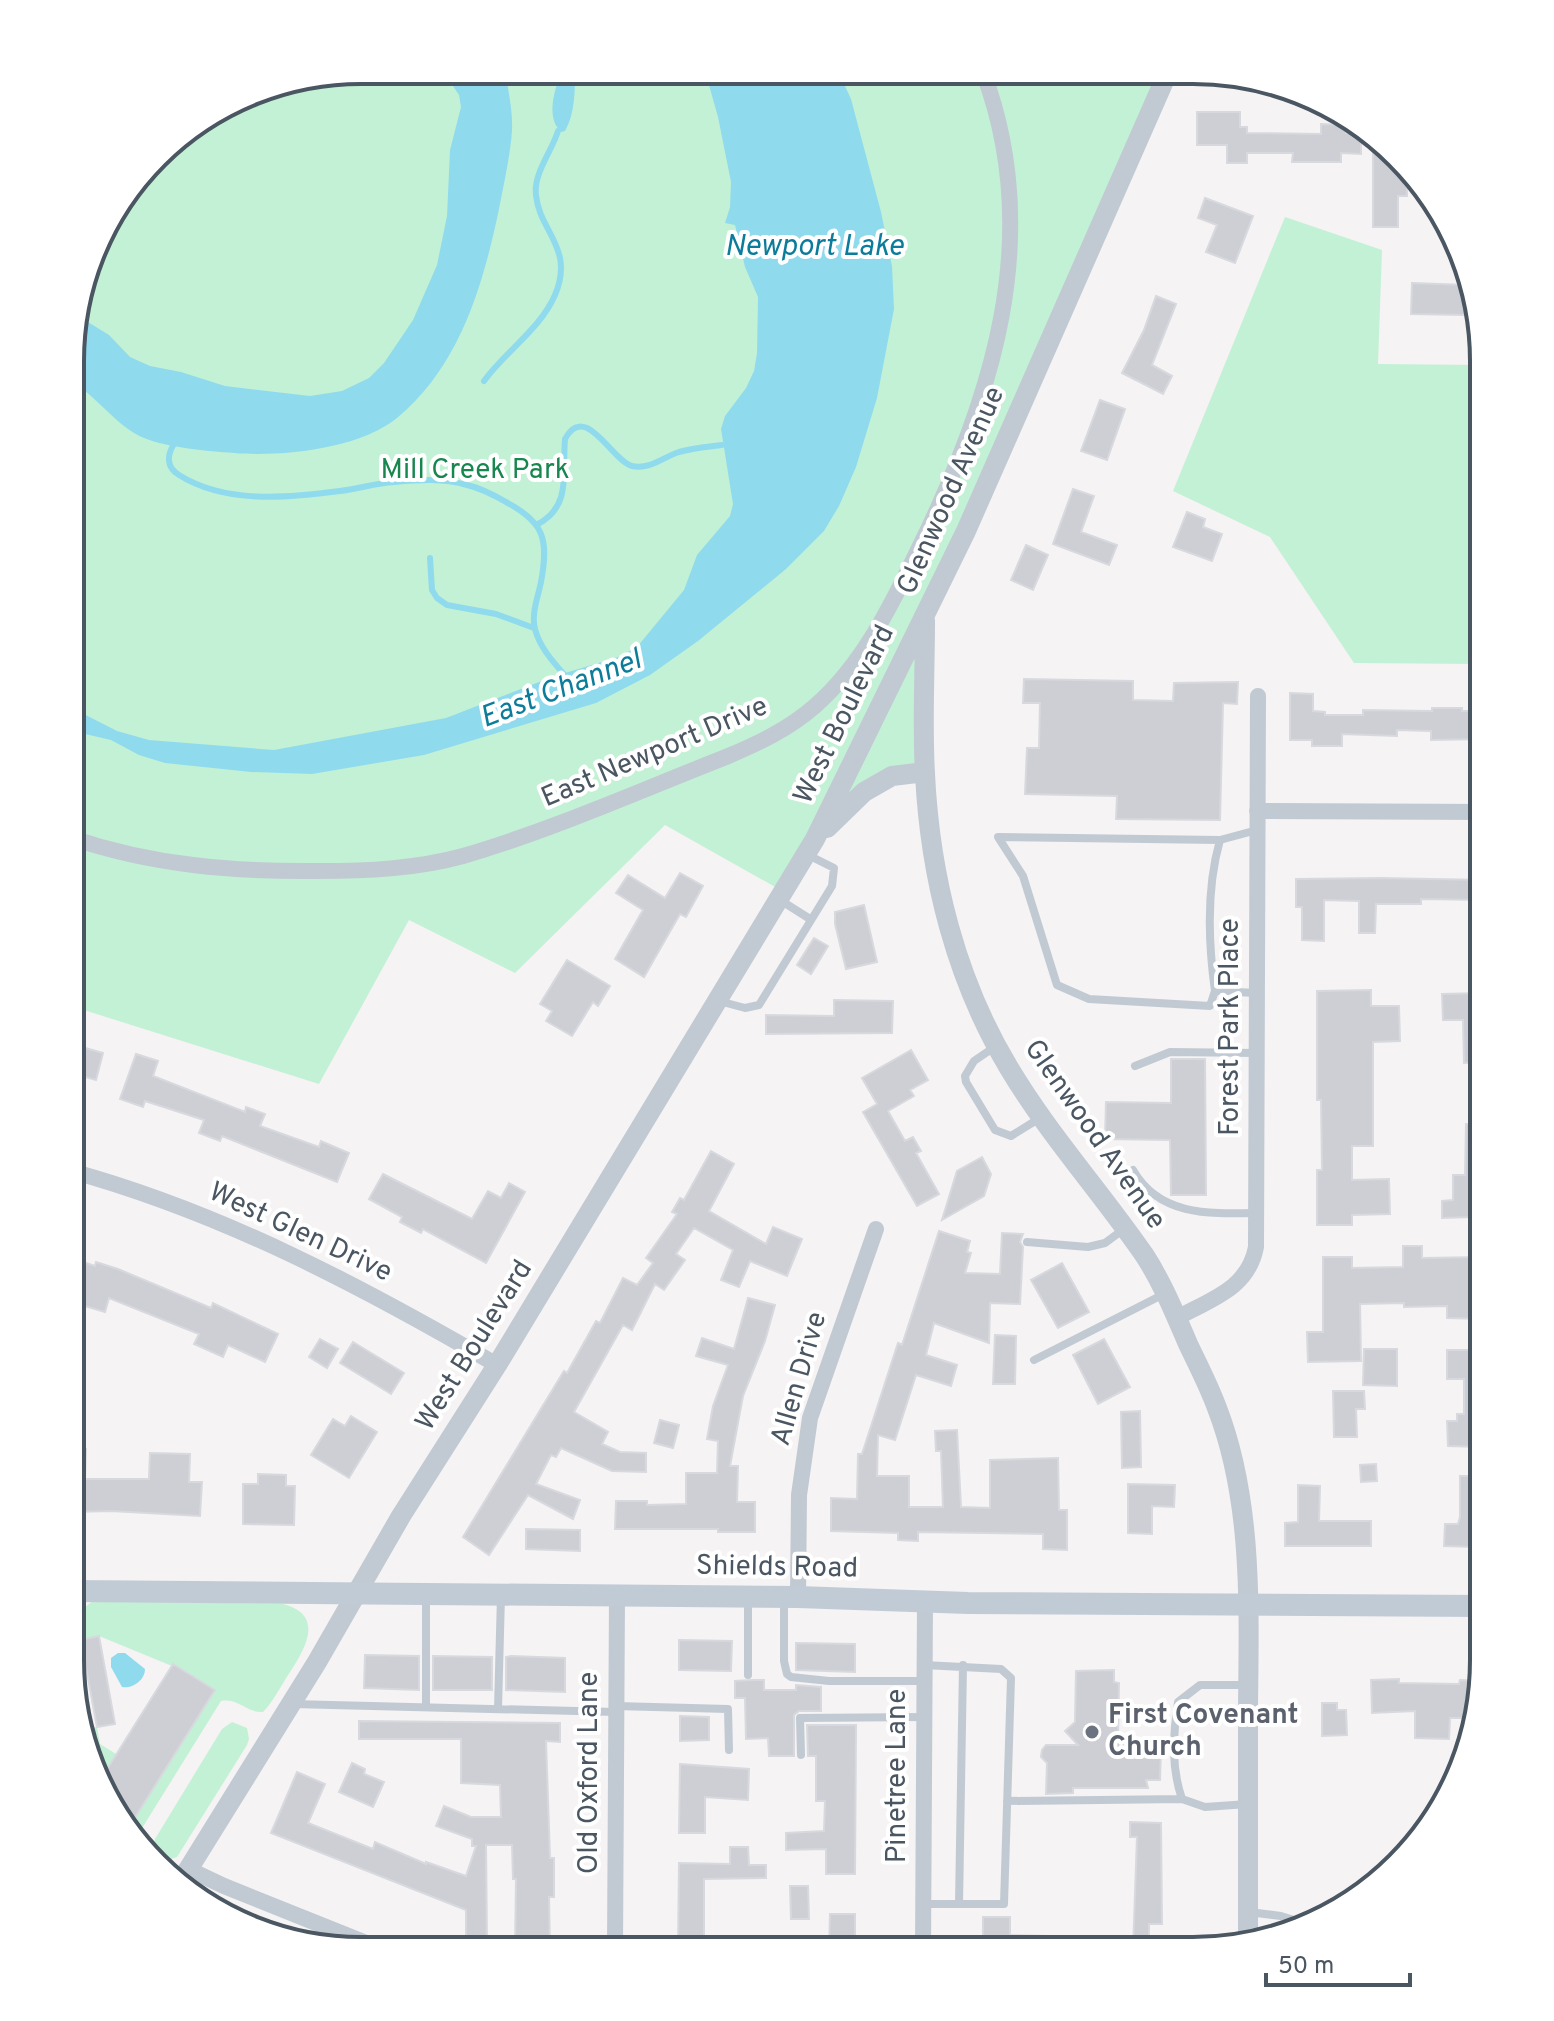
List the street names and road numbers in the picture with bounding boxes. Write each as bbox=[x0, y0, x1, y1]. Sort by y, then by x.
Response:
street label: Glenwood Avenue bbox=[890, 381, 1014, 601]
street label: West Boulevard bbox=[786, 620, 904, 810]
street label: East Newport Drive bbox=[536, 689, 774, 817]
street label: Forest Park Place bbox=[1213, 918, 1249, 1136]
street label: Glenwood Avenue bbox=[1015, 1033, 1173, 1237]
street label: West Glen Drive bbox=[202, 1175, 398, 1291]
street label: West Boulevard bbox=[408, 1254, 542, 1438]
street label: Allen Drive bbox=[764, 1308, 836, 1450]
street label: Shields Road bbox=[696, 1549, 858, 1587]
street label: Old Oxford Lane bbox=[572, 1672, 608, 1874]
street label: Pinetree Lane bbox=[880, 1689, 916, 1863]

